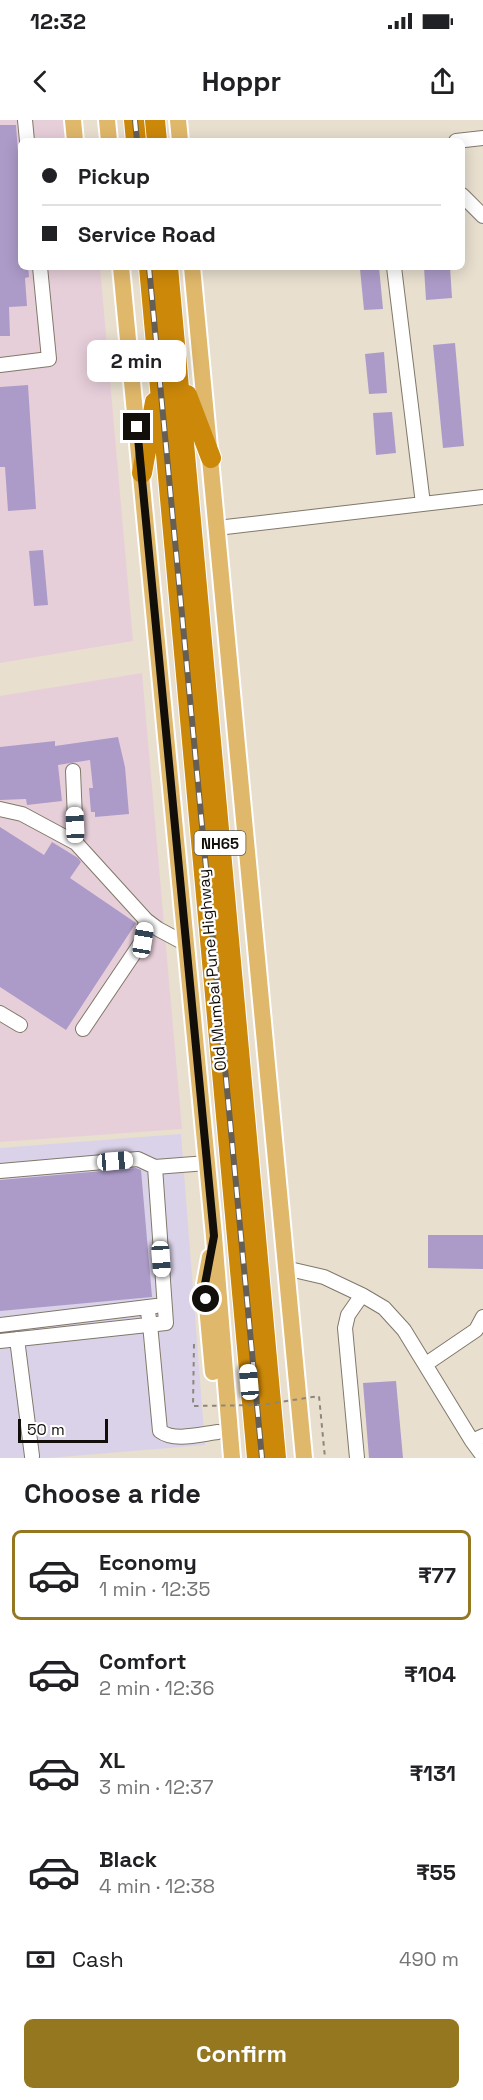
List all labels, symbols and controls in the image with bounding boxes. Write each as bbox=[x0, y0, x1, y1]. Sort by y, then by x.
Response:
text: 12:32 bbox=[30, 7, 86, 35]
text: Hoppr bbox=[202, 64, 281, 99]
icon: back bbox=[24, 65, 57, 98]
icon: share bbox=[426, 65, 459, 98]
text: Pickup bbox=[78, 162, 150, 190]
text: Service Road bbox=[78, 220, 216, 248]
callout: 2 min bbox=[88, 340, 186, 382]
text: 2 min bbox=[111, 348, 162, 374]
route end bbox=[123, 413, 150, 440]
car bbox=[65, 807, 85, 843]
road number: NH65 bbox=[194, 831, 246, 855]
street label: Old Mumbai Pune Highway bbox=[193, 868, 231, 1072]
car bbox=[131, 921, 155, 959]
car bbox=[96, 1150, 134, 1172]
car bbox=[151, 1240, 171, 1278]
route start bbox=[192, 1285, 219, 1312]
car bbox=[238, 1363, 260, 1401]
scale bar bbox=[18, 1416, 108, 1444]
text: 50 m bbox=[27, 1419, 65, 1440]
text: Choose a ride bbox=[24, 1476, 201, 1511]
icon: car bbox=[27, 1548, 81, 1602]
text: Economy bbox=[99, 1548, 197, 1576]
text: ₹77 bbox=[418, 1561, 456, 1589]
text: 1 min · 12:35 bbox=[99, 1576, 210, 1602]
icon: car bbox=[27, 1647, 81, 1701]
text: Comfort bbox=[99, 1647, 187, 1675]
text: ₹104 bbox=[404, 1660, 456, 1688]
text: 2 min · 12:36 bbox=[99, 1675, 214, 1701]
icon: car bbox=[27, 1746, 81, 1800]
text: XL bbox=[99, 1746, 125, 1774]
text: ₹131 bbox=[409, 1759, 456, 1787]
text: 3 min · 12:37 bbox=[99, 1774, 213, 1800]
icon: car bbox=[27, 1845, 81, 1899]
text: Black bbox=[99, 1845, 157, 1873]
text: ₹55 bbox=[416, 1858, 456, 1886]
text: 4 min · 12:38 bbox=[99, 1873, 215, 1899]
icon: cash bbox=[24, 1943, 57, 1976]
text: Cash bbox=[72, 1945, 124, 1973]
text: 490 m bbox=[399, 1946, 459, 1972]
button: Confirm bbox=[24, 2019, 459, 2088]

